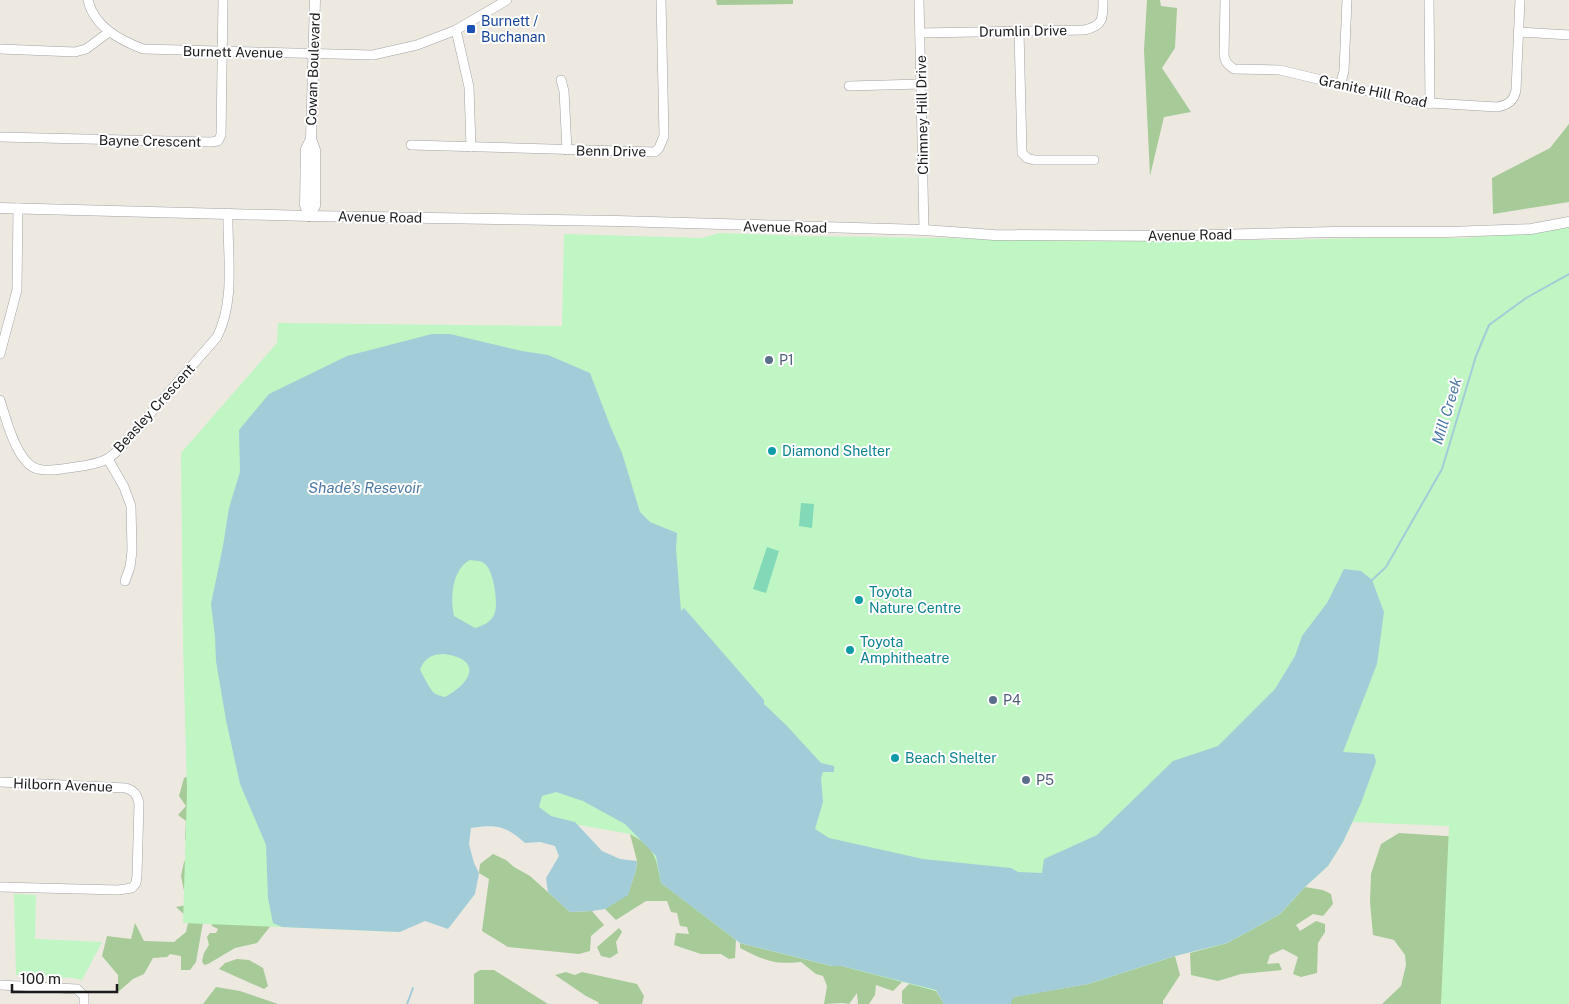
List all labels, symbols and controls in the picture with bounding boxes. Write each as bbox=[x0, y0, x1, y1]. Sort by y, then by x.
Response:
street label: Cowan Boulevard bbox=[303, 12, 323, 126]
place label: Burnett / Buchanan bbox=[481, 13, 546, 45]
street label: Drumlin Drive bbox=[979, 22, 1067, 40]
marker: Burnett / Buchanan bbox=[465, 23, 477, 35]
street label: Burnett Avenue bbox=[183, 43, 283, 61]
street label: Chimney Hill Drive bbox=[913, 55, 931, 175]
street label: Granite Hill Road bbox=[1317, 72, 1429, 110]
street label: Bayne Crescent bbox=[99, 132, 201, 150]
street label: Benn Drive bbox=[576, 142, 646, 160]
street label: Avenue Road bbox=[338, 208, 422, 226]
street label: Avenue Road bbox=[743, 218, 827, 236]
street label: Avenue Road bbox=[1148, 226, 1232, 244]
place label: P1 bbox=[779, 352, 794, 368]
marker: P1 bbox=[763, 354, 775, 366]
street label: Beasley Crescent bbox=[110, 361, 198, 455]
water label: Mill Creek bbox=[1428, 375, 1465, 446]
place label: Diamond Shelter bbox=[782, 443, 891, 459]
marker: Diamond Shelter bbox=[766, 445, 778, 457]
water label: Shade’s Resevoir bbox=[308, 479, 422, 496]
place label: Toyota Nature Centre bbox=[869, 584, 961, 616]
marker: Toyota Nature Centre bbox=[853, 594, 865, 606]
place label: Toyota Amphitheatre bbox=[860, 634, 950, 666]
marker: Toyota Amphitheatre bbox=[844, 644, 856, 656]
place label: P4 bbox=[1003, 692, 1021, 708]
marker: P4 bbox=[987, 694, 999, 706]
place label: Beach Shelter bbox=[905, 750, 997, 766]
marker: Beach Shelter bbox=[889, 752, 901, 764]
place label: P5 bbox=[1036, 772, 1054, 788]
marker: P5 bbox=[1020, 774, 1032, 786]
street label: Hilborn Avenue bbox=[13, 775, 113, 795]
scale bar bbox=[12, 962, 118, 994]
text: 100 m bbox=[20, 970, 61, 987]

